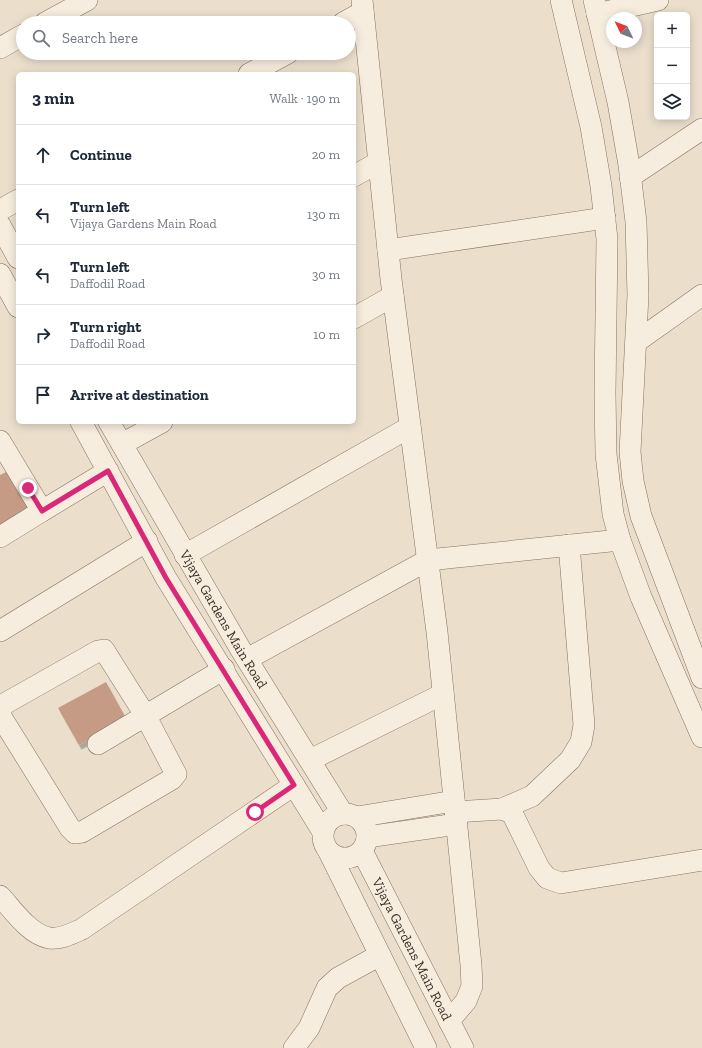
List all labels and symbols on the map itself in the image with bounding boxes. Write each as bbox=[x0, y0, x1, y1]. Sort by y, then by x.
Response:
north arrow bbox=[606, 12, 642, 48]
route end bbox=[19, 479, 37, 497]
street label: Vijaya Gardens Main Road bbox=[175, 546, 271, 692]
route start bbox=[246, 803, 264, 821]
street label: Vijaya Gardens Main Road bbox=[368, 874, 456, 1024]

